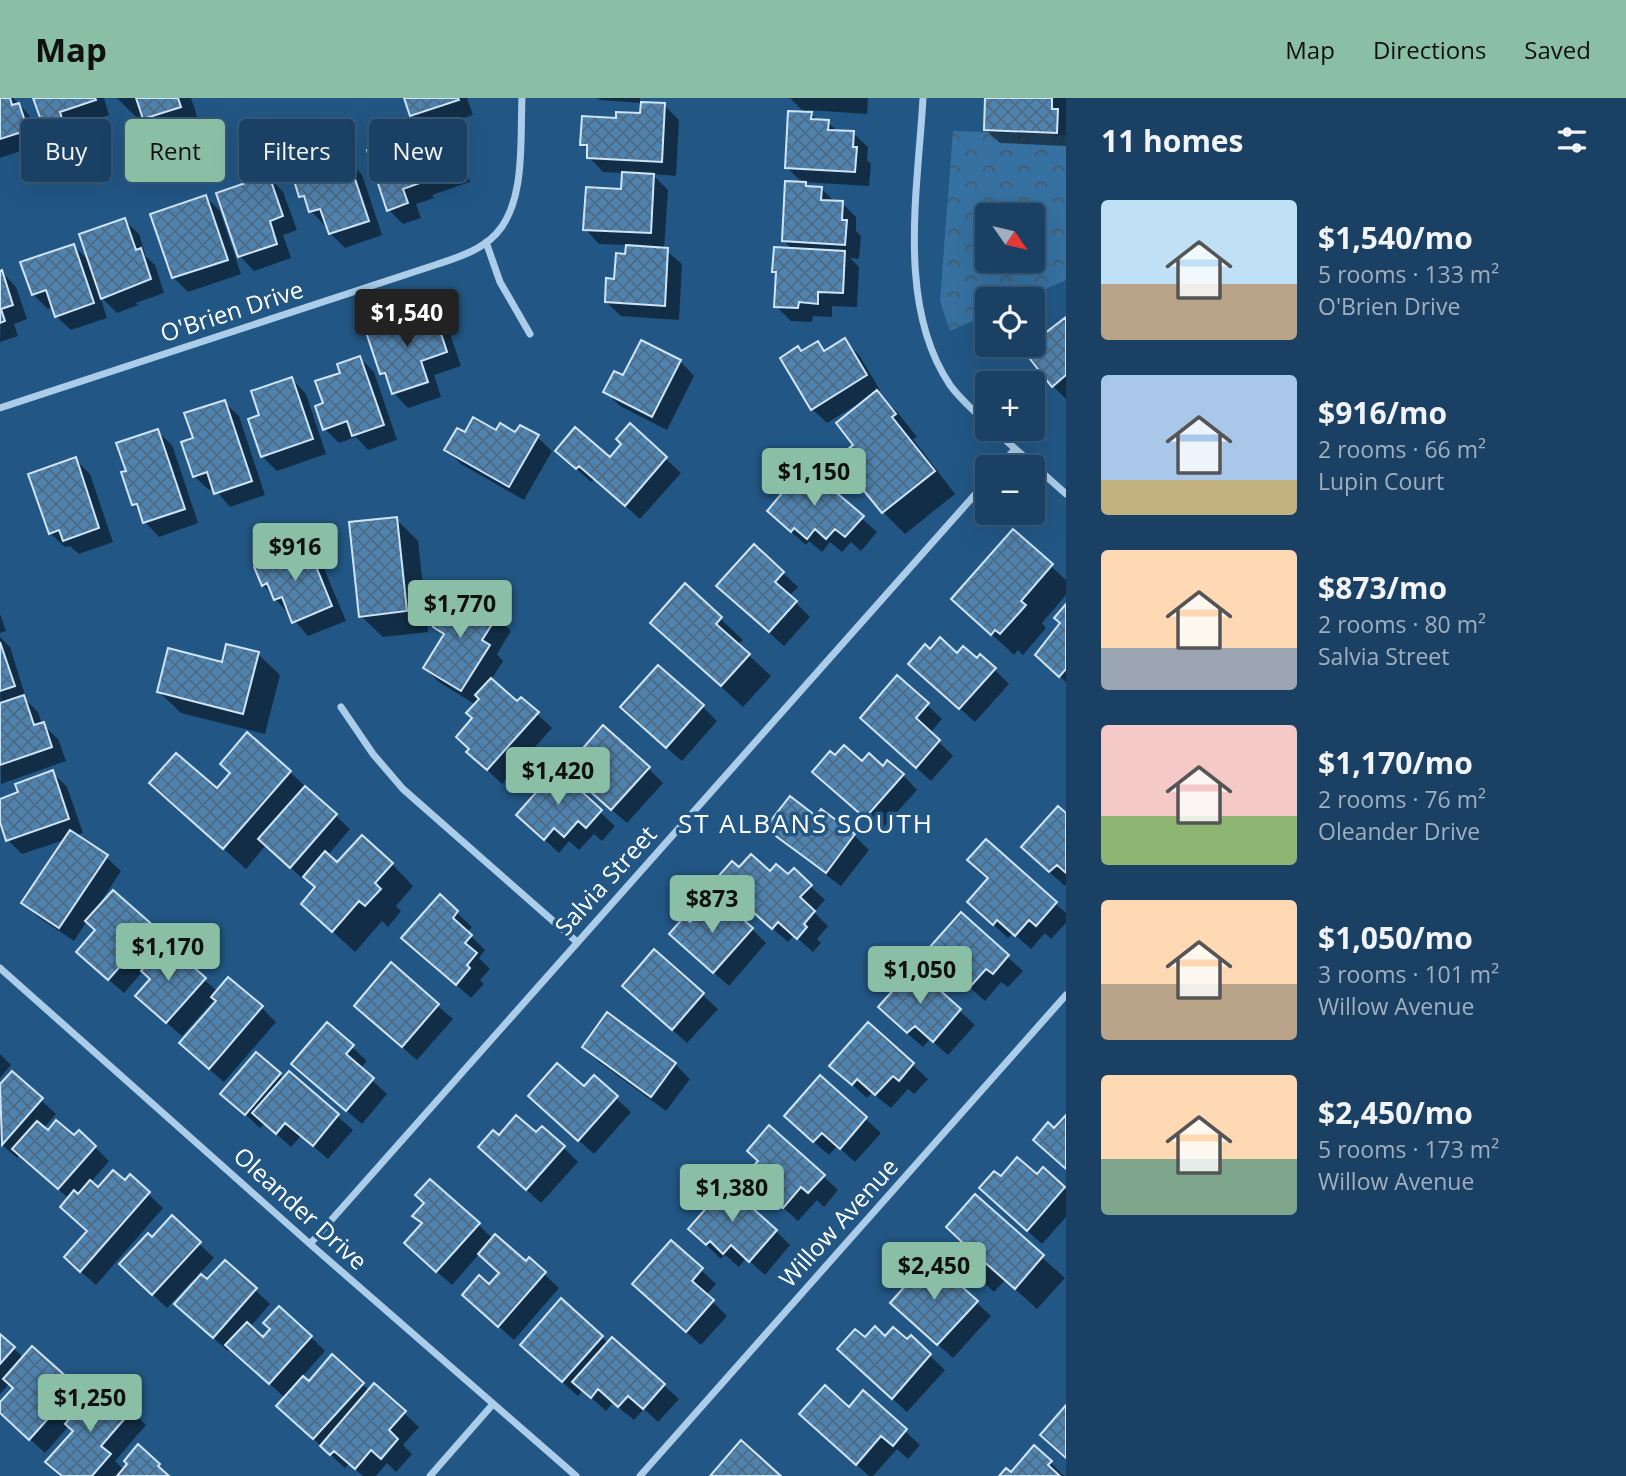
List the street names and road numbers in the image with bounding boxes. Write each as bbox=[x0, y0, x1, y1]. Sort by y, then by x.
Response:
street label: O'Brien Drive bbox=[156, 272, 307, 349]
street label: Salvia Street bbox=[547, 818, 663, 942]
street label: Oleander Drive bbox=[227, 1139, 375, 1277]
street label: Willow Avenue bbox=[771, 1150, 905, 1294]

